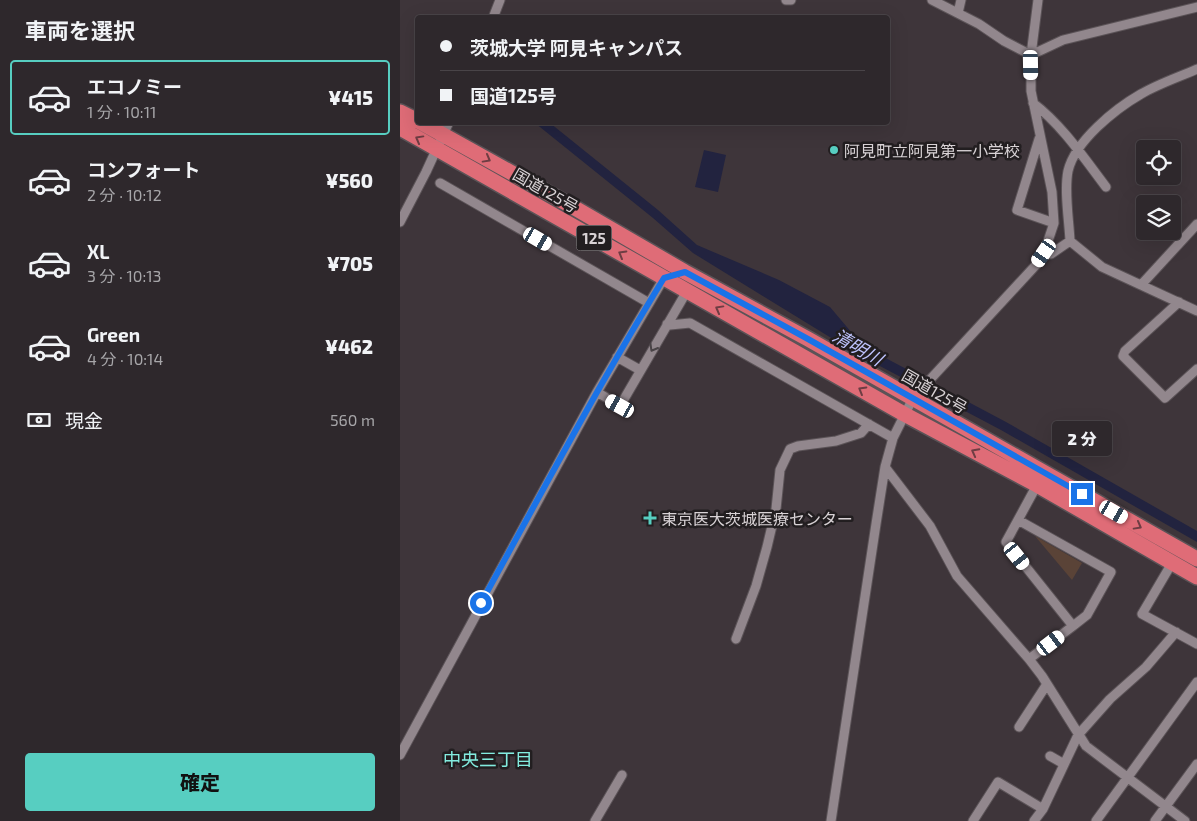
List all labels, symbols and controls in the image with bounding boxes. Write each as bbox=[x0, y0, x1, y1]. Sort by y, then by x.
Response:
text: 車両を選択 bbox=[25, 17, 135, 43]
text: 茨城大学 阿見キャンパス bbox=[470, 36, 683, 59]
car bbox=[1023, 50, 1038, 80]
icon: car bbox=[27, 75, 72, 120]
text: エコノミー bbox=[87, 75, 182, 98]
text: 国道125号 bbox=[470, 84, 557, 107]
text: ¥415 bbox=[328, 86, 373, 109]
text: 1 分 · 10:11 bbox=[87, 102, 156, 121]
one-way arrow bbox=[415, 135, 424, 145]
map controls bbox=[1136, 140, 1181, 240]
button: locate bbox=[1136, 140, 1181, 185]
place label: 阿見町立阿見第一小学校 bbox=[844, 141, 1020, 160]
marker: 阿見町立阿見第一小学校 bbox=[828, 144, 840, 156]
one-way arrow bbox=[481, 153, 490, 163]
icon: car bbox=[27, 158, 72, 203]
text: コンフォート bbox=[87, 158, 200, 181]
street label: 国道125号 bbox=[510, 164, 582, 216]
text: ¥560 bbox=[326, 169, 373, 192]
text: 2 分 · 10:12 bbox=[87, 185, 162, 204]
button: layers bbox=[1136, 195, 1181, 240]
car bbox=[521, 225, 554, 253]
road number: 125 bbox=[576, 226, 612, 250]
car bbox=[1029, 236, 1058, 270]
text: XL bbox=[87, 240, 109, 263]
icon: car bbox=[27, 241, 72, 286]
one-way arrow bbox=[619, 250, 628, 260]
text: ¥705 bbox=[327, 252, 373, 275]
text: 3 分 · 10:13 bbox=[87, 266, 161, 285]
one-way arrow bbox=[715, 305, 724, 315]
text: Green bbox=[87, 323, 140, 346]
icon: car bbox=[27, 324, 72, 369]
water label: 清明川 bbox=[829, 324, 889, 371]
text: ¥462 bbox=[325, 335, 373, 358]
one-way arrow bbox=[649, 343, 659, 352]
text: 4 分 · 10:14 bbox=[87, 349, 163, 368]
street label: 国道125号 bbox=[899, 365, 971, 417]
one-way arrow bbox=[858, 386, 867, 396]
car bbox=[603, 392, 636, 420]
icon: cash bbox=[25, 406, 53, 434]
text: 現金 bbox=[65, 409, 103, 432]
text: 560 m bbox=[330, 410, 375, 429]
callout: 2 分 bbox=[1052, 422, 1112, 456]
text: 2 分 bbox=[1068, 429, 1096, 448]
one-way arrow bbox=[972, 448, 981, 458]
route end bbox=[1071, 483, 1093, 505]
car bbox=[1097, 498, 1130, 526]
place label: 東京医大茨城医療センター bbox=[661, 509, 853, 528]
marker: 東京医大茨城医療センター bbox=[643, 511, 657, 525]
one-way arrow bbox=[1133, 520, 1142, 530]
car bbox=[1001, 540, 1032, 572]
route start bbox=[470, 592, 492, 614]
car bbox=[1034, 628, 1067, 658]
district label: 中央三丁目 bbox=[443, 748, 533, 770]
button: 確定 bbox=[25, 753, 375, 811]

